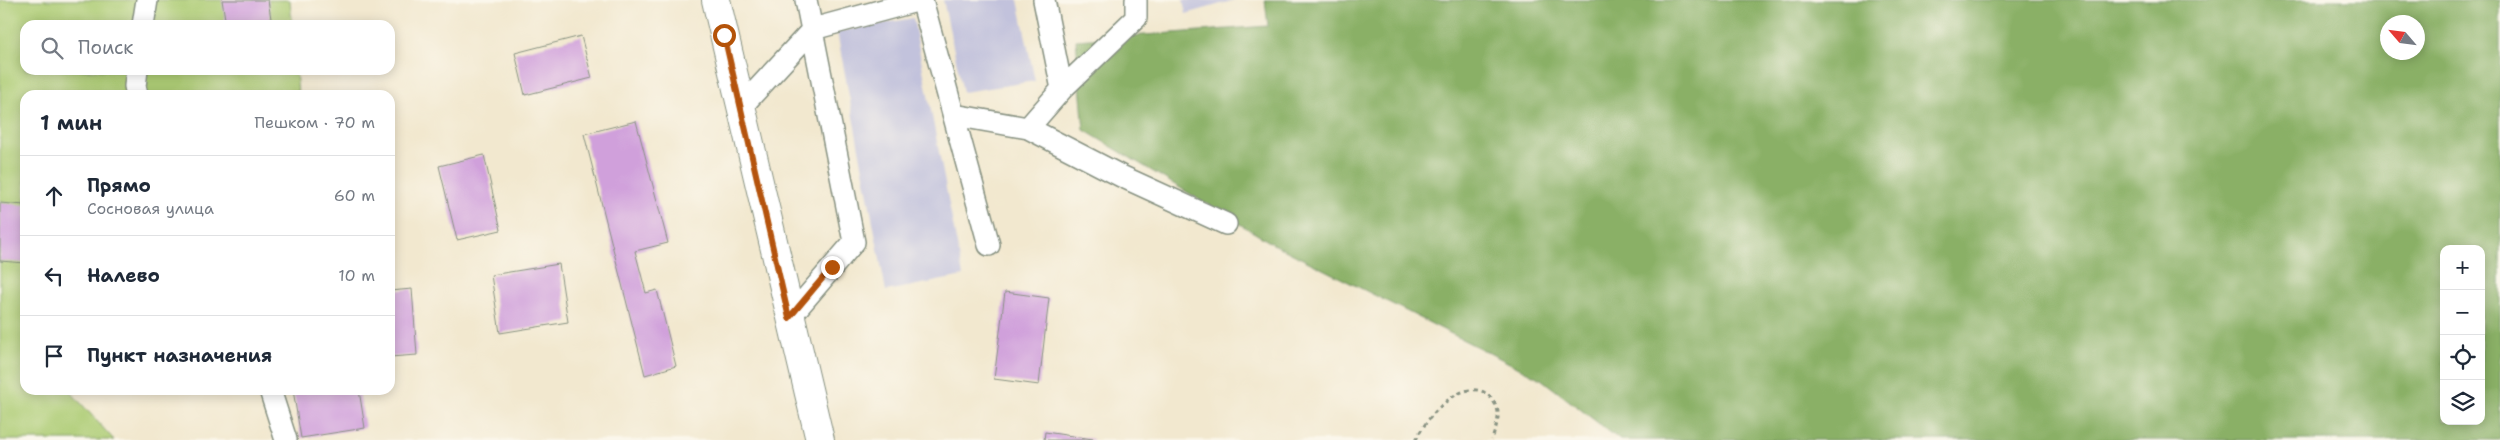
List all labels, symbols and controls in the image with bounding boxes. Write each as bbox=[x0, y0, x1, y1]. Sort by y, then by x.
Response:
north arrow bbox=[2380, 15, 2425, 60]
search box bbox=[20, 20, 395, 75]
route start bbox=[713, 24, 736, 47]
icon: search bbox=[38, 34, 66, 62]
text: Поиск bbox=[78, 35, 133, 60]
text: 1 мин bbox=[40, 109, 102, 137]
text: Пешком · 70 m bbox=[254, 112, 375, 133]
text: Прямо bbox=[87, 173, 151, 198]
icon: ahead bbox=[40, 182, 68, 210]
text: 60 m bbox=[334, 185, 375, 206]
text: Сосновая улица bbox=[87, 198, 214, 219]
map controls bbox=[2440, 245, 2485, 425]
button: + bbox=[2440, 245, 2485, 290]
route end bbox=[821, 256, 844, 279]
icon: left bbox=[40, 262, 68, 290]
text: Налево bbox=[87, 263, 160, 288]
text: 10 m bbox=[338, 265, 375, 286]
button: − bbox=[2440, 290, 2485, 335]
button: locate bbox=[2440, 335, 2485, 380]
icon: arrive bbox=[40, 342, 68, 370]
text: Пункт назначения bbox=[87, 343, 272, 368]
button: layers bbox=[2440, 380, 2485, 425]

